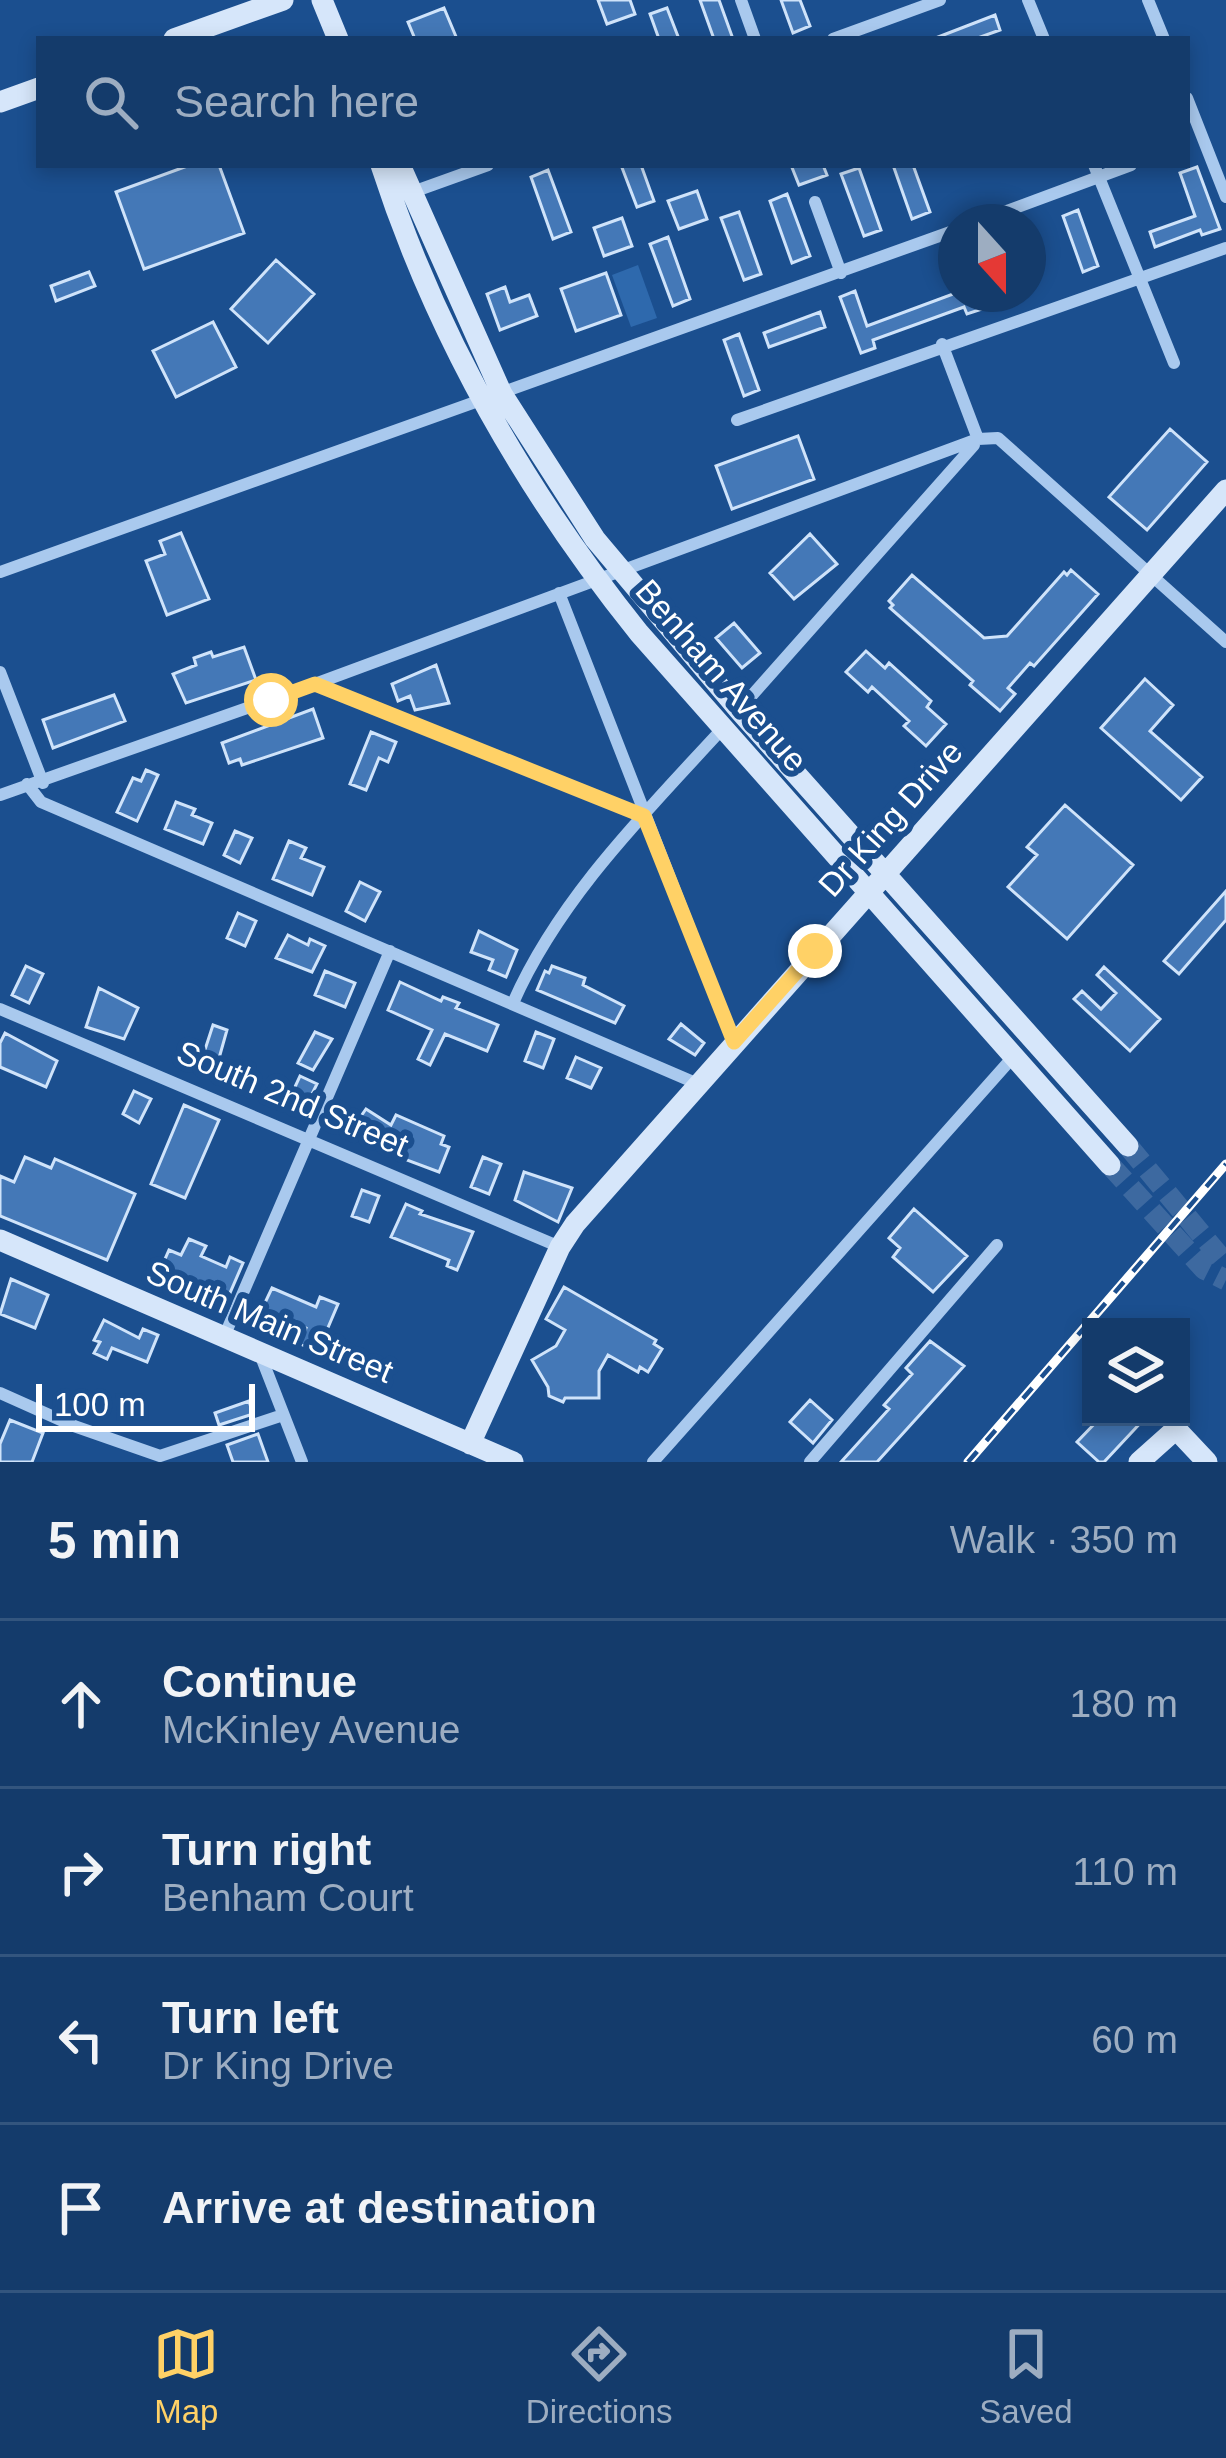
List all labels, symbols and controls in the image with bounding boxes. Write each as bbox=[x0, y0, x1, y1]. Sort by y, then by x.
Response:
search box bbox=[36, 36, 1190, 168]
icon: search bbox=[78, 69, 144, 135]
text: Search here bbox=[174, 76, 419, 127]
north arrow bbox=[938, 204, 1046, 312]
street label: Benham Avenue bbox=[628, 572, 815, 779]
route start bbox=[244, 673, 298, 727]
street label: Dr King Drive bbox=[811, 733, 970, 904]
route end bbox=[788, 924, 842, 978]
street label: South 2nd Street bbox=[172, 1033, 414, 1164]
street label: South Main Street bbox=[141, 1253, 399, 1390]
map controls bbox=[1082, 1318, 1190, 1426]
button: layers bbox=[1082, 1318, 1190, 1426]
scale bar bbox=[36, 1378, 255, 1431]
text: 100 m bbox=[54, 1386, 146, 1423]
text: 5 min bbox=[48, 1512, 181, 1569]
text: Walk · 350 m bbox=[950, 1518, 1178, 1561]
text: Continue bbox=[162, 1656, 357, 1707]
icon: ahead bbox=[48, 1671, 114, 1737]
text: 180 m bbox=[1070, 1682, 1178, 1725]
text: McKinley Avenue bbox=[162, 1708, 460, 1751]
text: Turn right bbox=[162, 1824, 371, 1875]
icon: right bbox=[48, 1839, 114, 1905]
text: 110 m bbox=[1073, 1850, 1178, 1893]
text: Benham Court bbox=[162, 1876, 413, 1919]
text: Turn left bbox=[162, 1992, 339, 2043]
icon: left bbox=[48, 2007, 114, 2073]
text: 60 m bbox=[1091, 2018, 1178, 2061]
text: Dr King Drive bbox=[162, 2044, 394, 2087]
icon: arrive bbox=[48, 2175, 114, 2241]
text: Arrive at destination bbox=[162, 2182, 597, 2233]
tab: Map bbox=[153, 2321, 219, 2431]
tab: Directions bbox=[526, 2321, 673, 2431]
tab: Saved bbox=[979, 2321, 1073, 2431]

